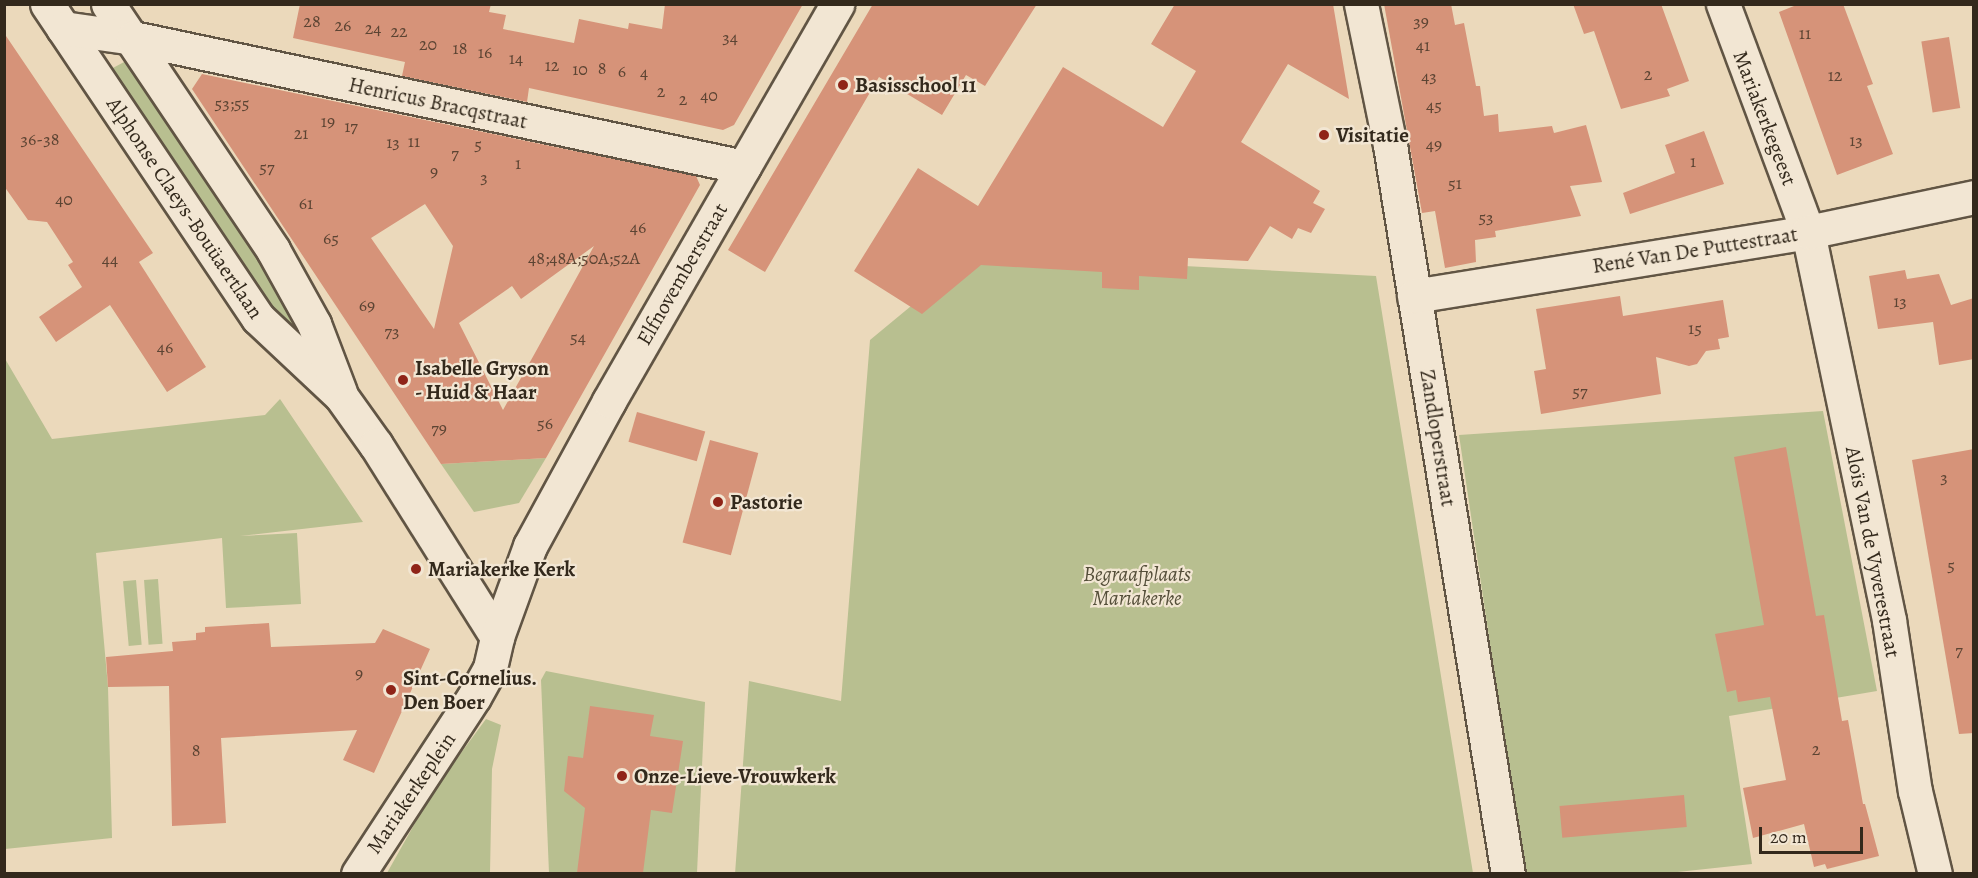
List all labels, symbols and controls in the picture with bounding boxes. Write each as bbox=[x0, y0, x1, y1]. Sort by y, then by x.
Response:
house number: 28 bbox=[303, 10, 321, 32]
house number: 39 bbox=[1413, 10, 1429, 32]
house number: 26 bbox=[335, 14, 351, 36]
house number: 24 bbox=[365, 17, 381, 39]
house number: 22 bbox=[390, 20, 408, 42]
house number: 11 bbox=[1799, 22, 1811, 44]
house number: 34 bbox=[722, 26, 738, 48]
house number: 20 bbox=[419, 33, 437, 55]
house number: 41 bbox=[1416, 34, 1430, 56]
house number: 18 bbox=[453, 37, 467, 59]
house number: 16 bbox=[478, 41, 492, 63]
house number: 14 bbox=[509, 47, 523, 69]
street label: Mariakerkegeest bbox=[1728, 47, 1802, 189]
house number: 12 bbox=[545, 54, 559, 76]
house number: 8 bbox=[598, 57, 606, 79]
house number: 10 bbox=[572, 58, 588, 80]
house number: 6 bbox=[618, 60, 626, 82]
house number: 4 bbox=[640, 61, 648, 83]
house number: 2 bbox=[1644, 63, 1652, 85]
house number: 12 bbox=[1828, 64, 1842, 86]
house number: 43 bbox=[1421, 65, 1437, 87]
street label: Henricus Bracqstraat bbox=[346, 72, 530, 134]
place label: Basisschool 11 bbox=[855, 72, 976, 98]
marker: Basisschool 11 bbox=[836, 78, 850, 92]
house number: 2 bbox=[657, 80, 665, 102]
house number: 40 bbox=[700, 84, 718, 106]
house number: 2 bbox=[679, 88, 687, 110]
street label: Alphonse Claeys-Bouüaertlaan bbox=[101, 92, 269, 324]
house number: 53;55 bbox=[215, 92, 249, 114]
house number: 45 bbox=[1426, 94, 1442, 116]
house number: 19 bbox=[321, 110, 335, 132]
house number: 17 bbox=[344, 115, 358, 137]
house number: 21 bbox=[294, 122, 308, 144]
place label: Visitatie bbox=[1336, 122, 1409, 148]
house number: 36-38 bbox=[21, 128, 59, 150]
marker: Visitatie bbox=[1317, 128, 1331, 142]
house number: 13 bbox=[1849, 129, 1863, 151]
house number: 11 bbox=[408, 130, 420, 152]
house number: 13 bbox=[386, 131, 400, 153]
house number: 5 bbox=[474, 133, 482, 155]
house number: 49 bbox=[1426, 133, 1442, 155]
house number: 7 bbox=[451, 142, 459, 164]
house number: 1 bbox=[1690, 150, 1696, 172]
house number: 1 bbox=[515, 152, 521, 174]
house number: 57 bbox=[259, 156, 275, 178]
house number: 9 bbox=[430, 160, 438, 182]
house number: 3 bbox=[480, 166, 488, 188]
house number: 51 bbox=[1448, 172, 1462, 194]
house number: 40 bbox=[55, 188, 73, 210]
house number: 61 bbox=[299, 192, 313, 214]
street label: Elfnovemberstraat bbox=[631, 199, 733, 349]
house number: 53 bbox=[1478, 206, 1494, 228]
house number: 46 bbox=[630, 216, 646, 238]
street label: René Van De Puttestraat bbox=[1591, 221, 1799, 279]
house number: 65 bbox=[323, 227, 339, 249]
house number: 48;48A;50A;52A bbox=[528, 247, 640, 269]
house number: 44 bbox=[102, 248, 118, 270]
house number: 13 bbox=[1893, 290, 1907, 312]
house number: 69 bbox=[359, 294, 375, 316]
house number: 15 bbox=[1688, 317, 1702, 339]
house number: 73 bbox=[384, 320, 400, 342]
house number: 54 bbox=[570, 326, 586, 348]
house number: 46 bbox=[157, 336, 173, 358]
place label: Isabelle Gryson - Huid & Haar bbox=[415, 355, 549, 405]
street label: Zandloperstraat bbox=[1415, 368, 1461, 508]
marker: Isabelle Gryson - Huid & Haar bbox=[396, 373, 410, 387]
house number: 57 bbox=[1572, 380, 1588, 402]
house number: 56 bbox=[537, 412, 553, 434]
house number: 79 bbox=[431, 417, 447, 439]
street label: Aloïs Van de Vyverestraat bbox=[1840, 444, 1906, 660]
house number: 3 bbox=[1940, 466, 1948, 488]
place label: Pastorie bbox=[730, 489, 803, 515]
marker: Pastorie bbox=[711, 495, 725, 509]
house number: 5 bbox=[1947, 554, 1955, 576]
place label: Mariakerke Kerk bbox=[428, 556, 575, 582]
park label: Begraafplaats Mariakerke bbox=[1083, 561, 1191, 611]
marker: Mariakerke Kerk bbox=[409, 562, 423, 576]
house number: 7 bbox=[1955, 639, 1963, 661]
house number: 9 bbox=[355, 662, 363, 684]
place label: Sint-Cornelius. Den Boer bbox=[403, 665, 537, 715]
marker: Sint-Cornelius. Den Boer bbox=[384, 683, 398, 697]
street label: Mariakerkeplein bbox=[361, 727, 461, 859]
house number: 2 bbox=[1812, 738, 1820, 760]
house number: 8 bbox=[192, 739, 200, 761]
place label: Onze-Lieve-Vrouwkerk bbox=[634, 763, 836, 789]
marker: Onze-Lieve-Vrouwkerk bbox=[615, 769, 629, 783]
scale bar bbox=[1762, 815, 1866, 853]
text: 20 m bbox=[1770, 825, 1807, 849]

